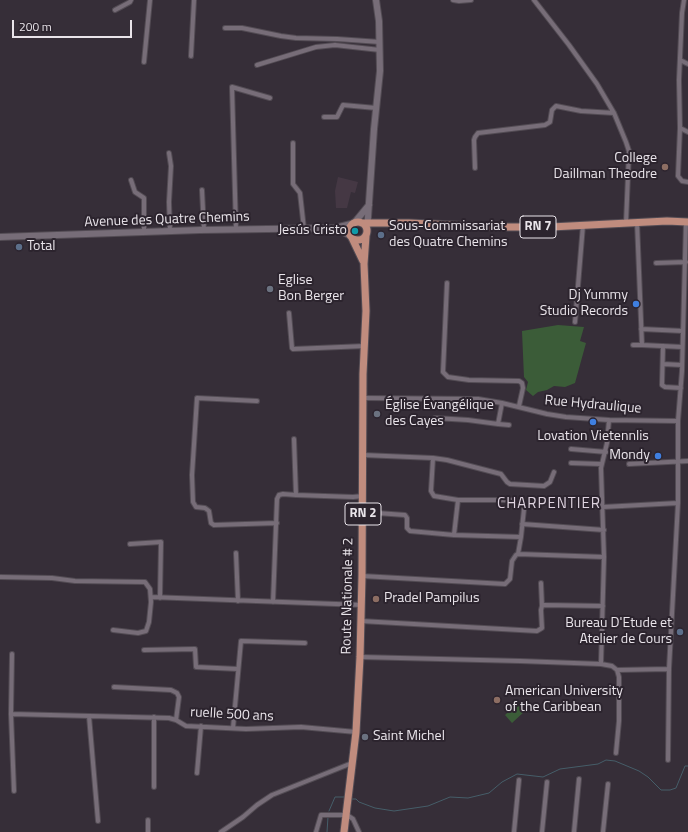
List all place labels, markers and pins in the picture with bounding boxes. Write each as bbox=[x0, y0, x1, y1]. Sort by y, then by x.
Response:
place label: College Daillman Theodre bbox=[554, 151, 657, 184]
marker: College Daillman Theodre bbox=[660, 162, 670, 172]
place label: Sous-Commissariat des Quatre Chemins bbox=[389, 219, 508, 252]
place label: Jesús Cristo bbox=[278, 223, 347, 239]
marker: Jesús Cristo bbox=[350, 226, 360, 236]
marker: Sous-Commissariat des Quatre Chemins bbox=[376, 230, 386, 240]
place label: Total bbox=[27, 239, 56, 255]
marker: Total bbox=[14, 242, 24, 252]
place label: Eglise Bon Berger bbox=[278, 273, 344, 306]
marker: Eglise Bon Berger bbox=[265, 284, 275, 294]
place label: Dj Yummy Studio Records bbox=[540, 288, 628, 320]
marker: Dj Yummy Studio Records bbox=[631, 299, 641, 309]
place label: Église Évangélique des Cayes bbox=[385, 398, 494, 430]
marker: Église Évangélique des Cayes bbox=[372, 409, 382, 419]
marker: Lovation Vietennlis bbox=[588, 417, 598, 427]
place label: Lovation Vietennlis bbox=[537, 429, 649, 445]
place label: Mondy bbox=[609, 448, 650, 464]
marker: Mondy bbox=[653, 451, 663, 461]
place label: Pradel Pampilus bbox=[384, 591, 480, 607]
marker: Pradel Pampilus bbox=[371, 594, 381, 604]
place label: Bureau D'Etude et Atelier de Cours bbox=[565, 616, 672, 648]
marker: Bureau D'Etude et Atelier de Cours bbox=[675, 627, 685, 637]
place label: American University of the Caribbean bbox=[505, 684, 623, 716]
marker: American University of the Caribbean bbox=[492, 695, 502, 705]
place label: Saint Michel bbox=[373, 729, 445, 745]
marker: Saint Michel bbox=[360, 732, 370, 742]

